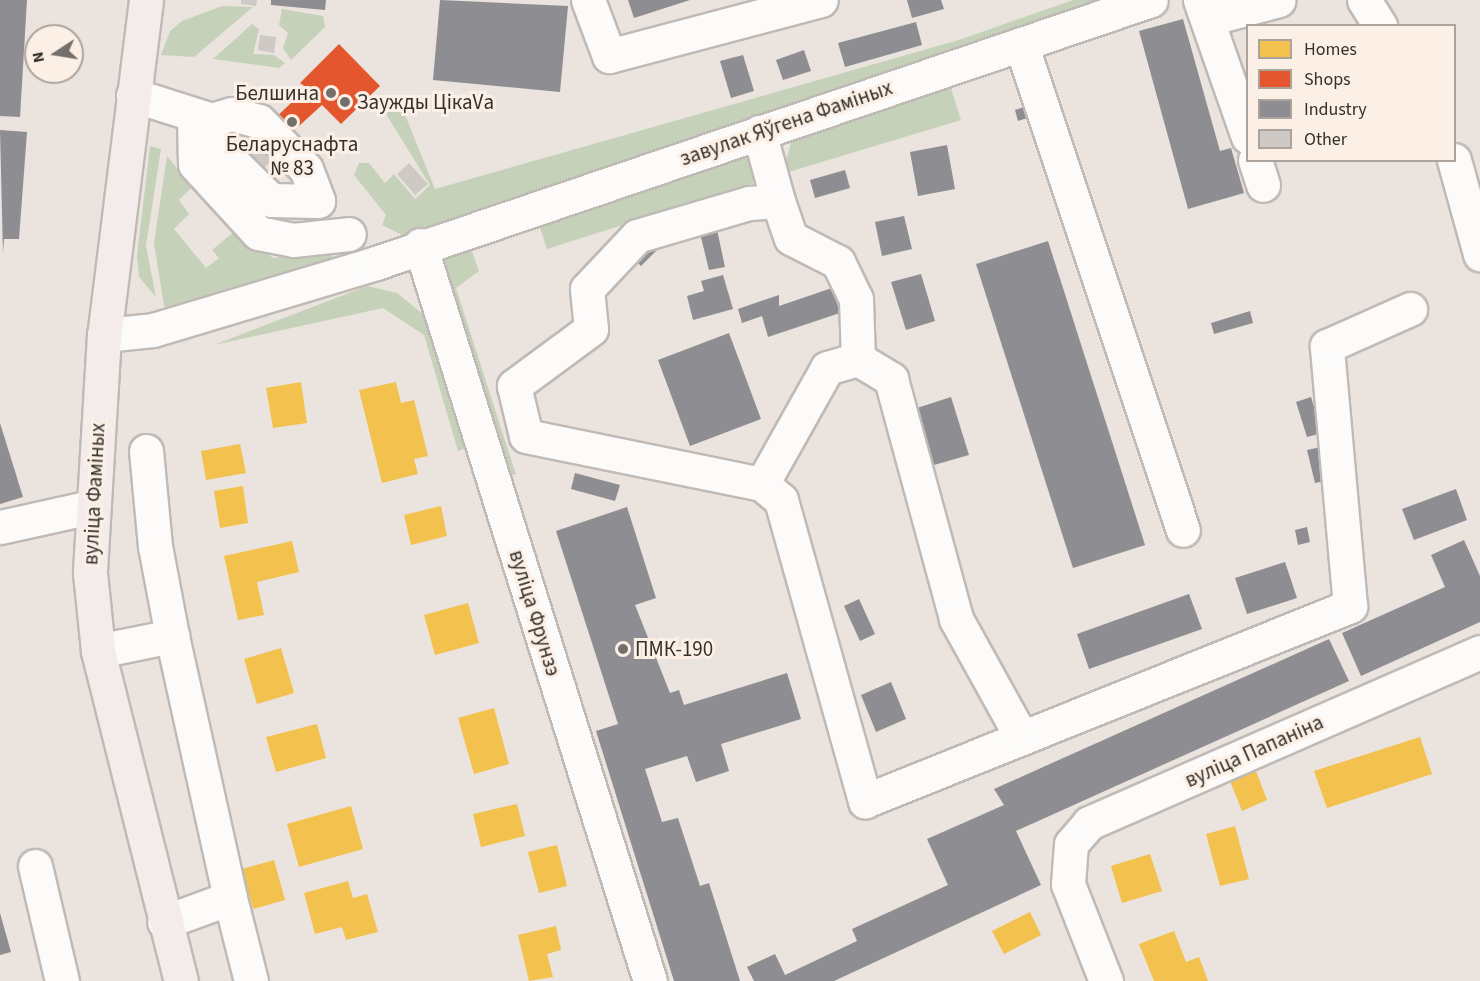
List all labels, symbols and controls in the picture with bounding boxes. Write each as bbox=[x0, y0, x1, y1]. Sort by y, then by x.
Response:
north arrow bbox=[24, 24, 84, 84]
legend bbox=[1246, 24, 1456, 162]
text: Homes bbox=[1304, 37, 1357, 62]
text: N bbox=[26, 50, 50, 65]
text: Shops bbox=[1304, 67, 1351, 92]
street label: завулак Яўгена Фаміных bbox=[677, 75, 895, 171]
place label: Белшина bbox=[235, 80, 319, 106]
marker: Белшина bbox=[324, 86, 338, 100]
place label: Заужды ЦікаVа bbox=[357, 89, 494, 115]
marker: Заужды ЦікаVа bbox=[338, 95, 352, 109]
text: Industry bbox=[1304, 97, 1367, 122]
marker: Беларуснафта № 83 bbox=[285, 115, 299, 129]
text: Other bbox=[1304, 127, 1347, 152]
place label: Беларуснафта № 83 bbox=[226, 131, 358, 181]
street label: вуліца Фаміных bbox=[78, 422, 110, 566]
street label: вуліца Фрунзэ bbox=[504, 547, 566, 679]
place label: ПМК-190 bbox=[635, 636, 713, 662]
marker: ПМК-190 bbox=[616, 642, 630, 656]
street label: вуліца Папаніна bbox=[1181, 709, 1327, 793]

